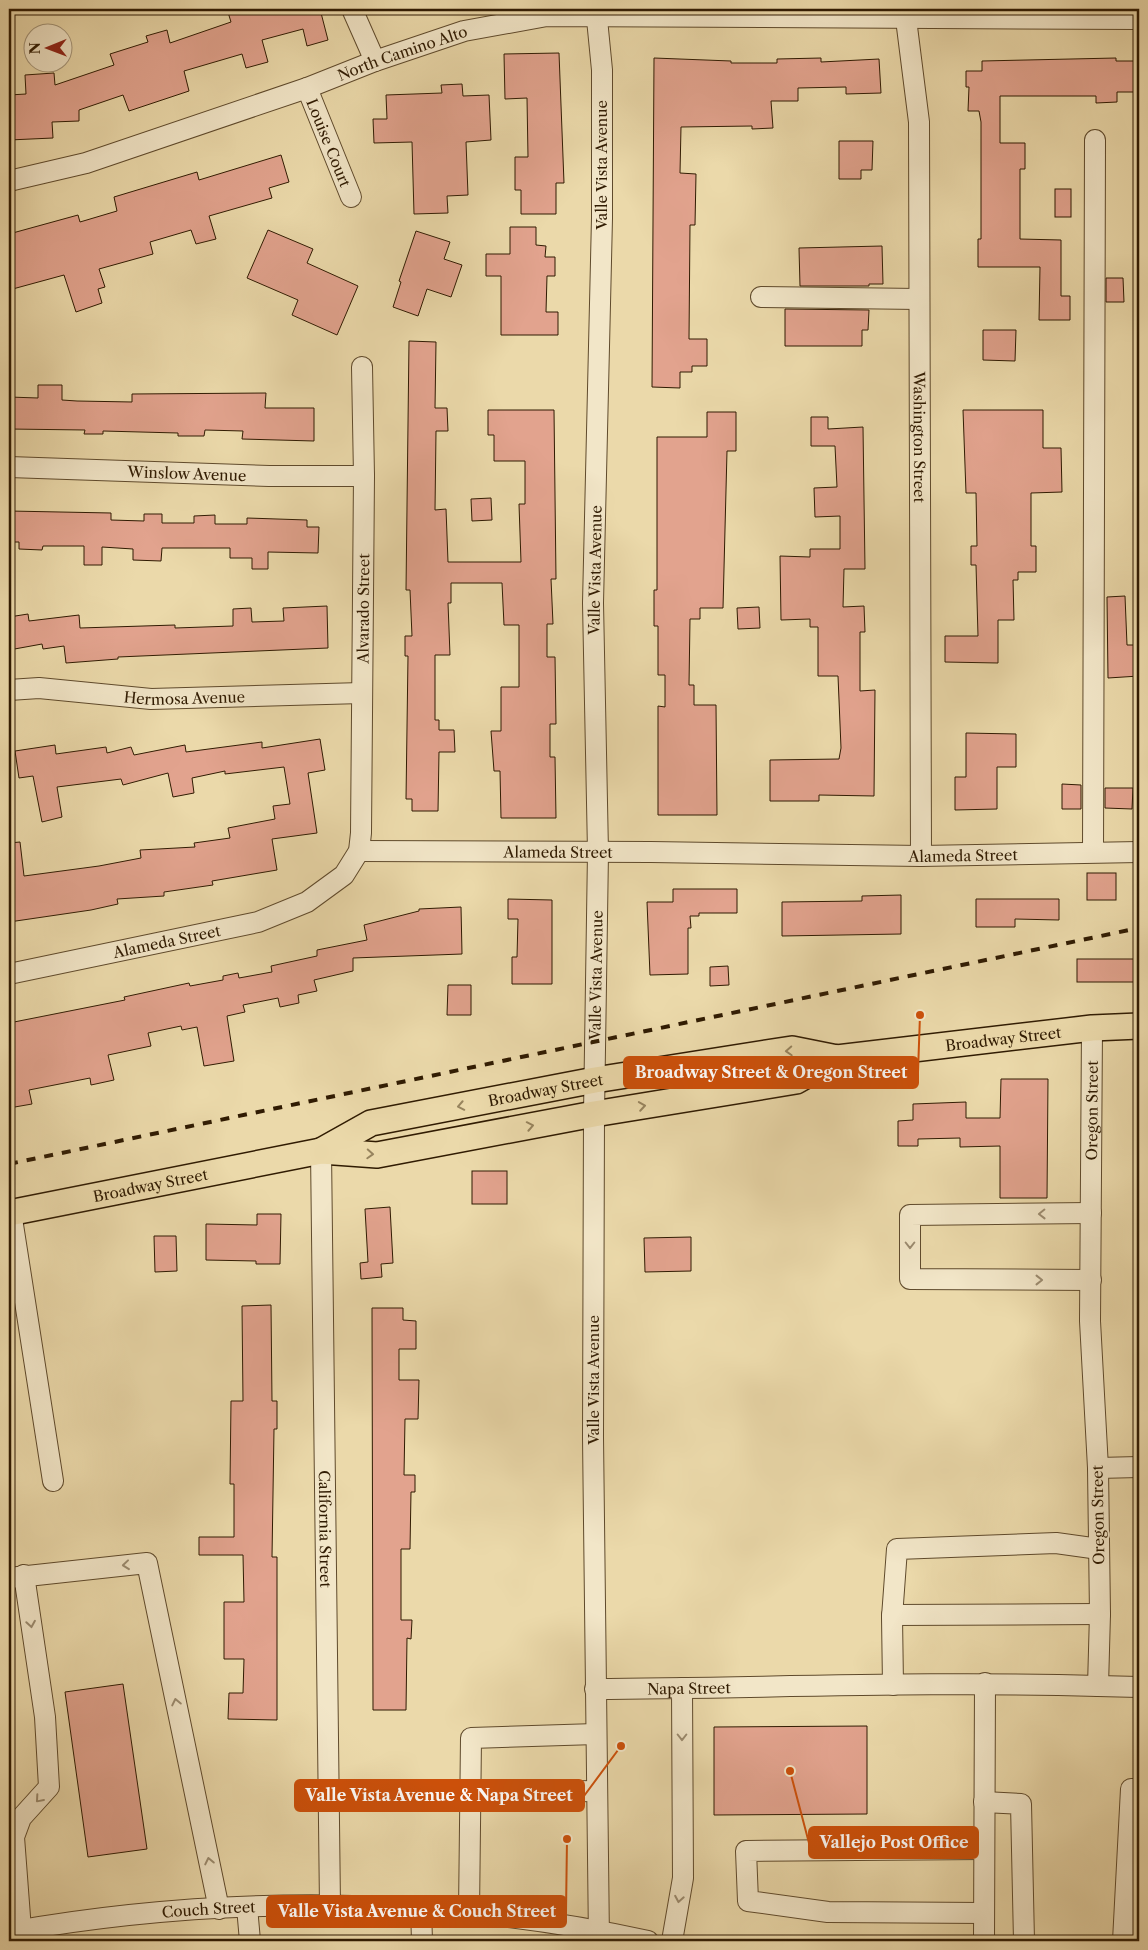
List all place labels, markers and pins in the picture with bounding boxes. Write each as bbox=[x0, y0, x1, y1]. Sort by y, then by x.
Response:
callout: Broadway Street & Oregon Street bbox=[624, 1057, 918, 1088]
callout: Valle Vista Avenue & Napa Street bbox=[295, 1780, 584, 1811]
callout: Vallejo Post Office bbox=[809, 1827, 978, 1858]
callout: Valle Vista Avenue & Couch Street bbox=[267, 1896, 566, 1927]

